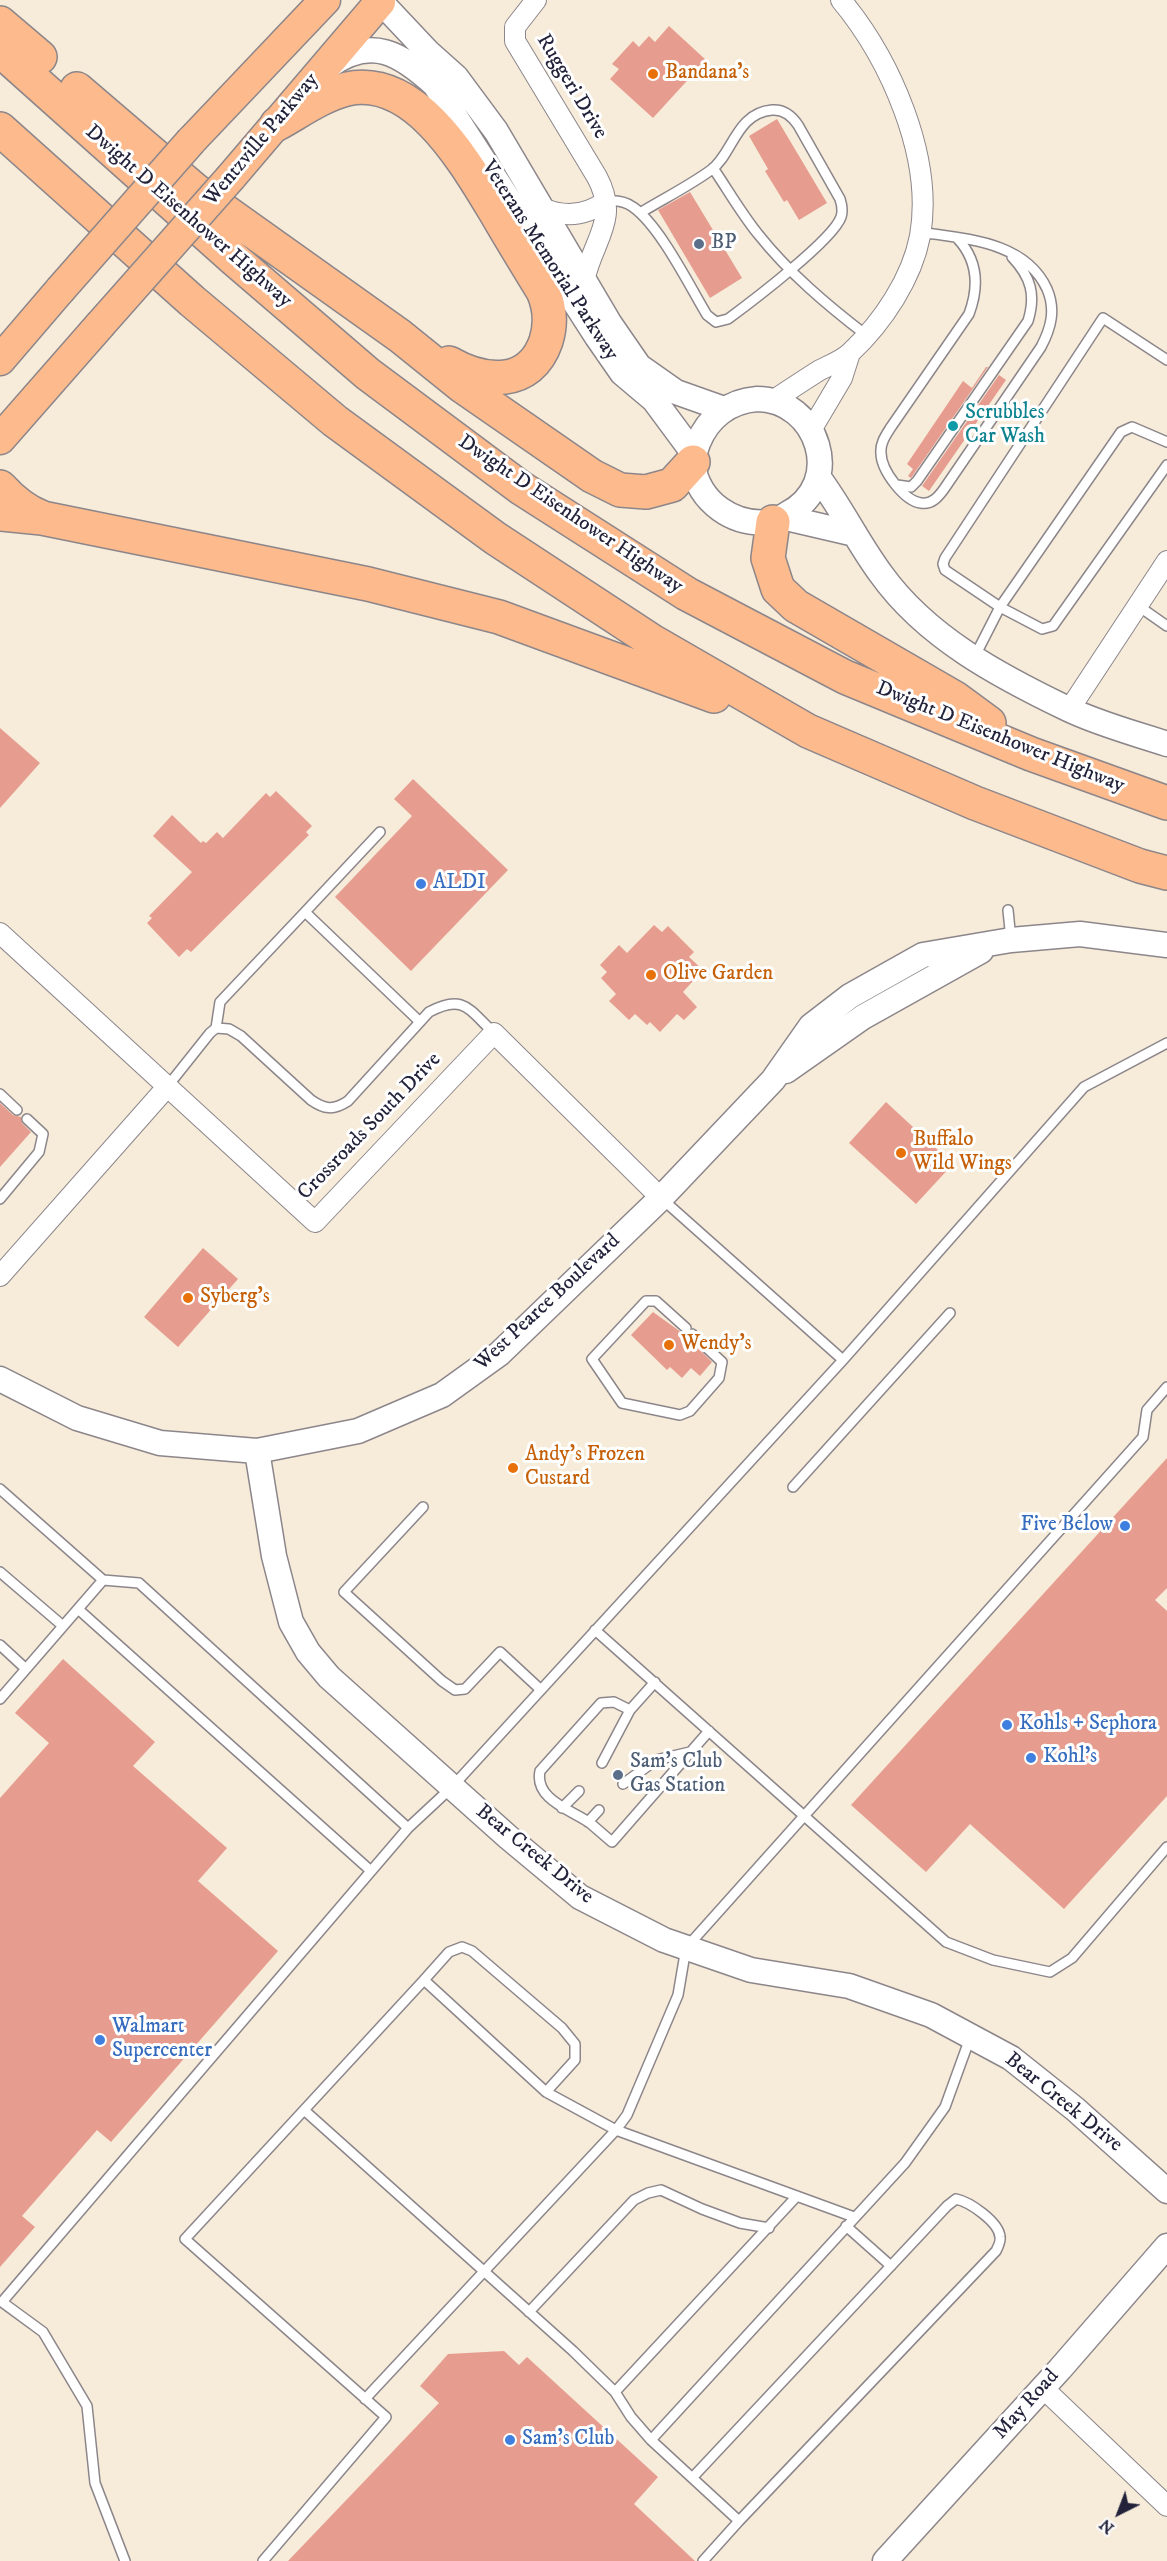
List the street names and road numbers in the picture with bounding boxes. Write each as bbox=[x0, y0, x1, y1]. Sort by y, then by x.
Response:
street label: Ruggeri Drive bbox=[530, 30, 612, 144]
street label: Wentzville Parkway bbox=[199, 69, 325, 211]
street label: Dwight D Eisenhower Highway bbox=[79, 120, 297, 314]
street label: Veterans Memorial Parkway bbox=[475, 156, 623, 366]
street label: Dwight D Eisenhower Highway bbox=[453, 430, 687, 600]
street label: Dwight D Eisenhower Highway bbox=[872, 677, 1128, 799]
street label: Crossroads South Drive bbox=[293, 1048, 447, 1206]
street label: West Pearce Boulevard bbox=[470, 1229, 626, 1377]
street label: Bear Creek Drive bbox=[470, 1800, 598, 1910]
street label: Bear Creek Drive bbox=[999, 2048, 1127, 2158]
street label: May Road bbox=[989, 2365, 1065, 2445]

